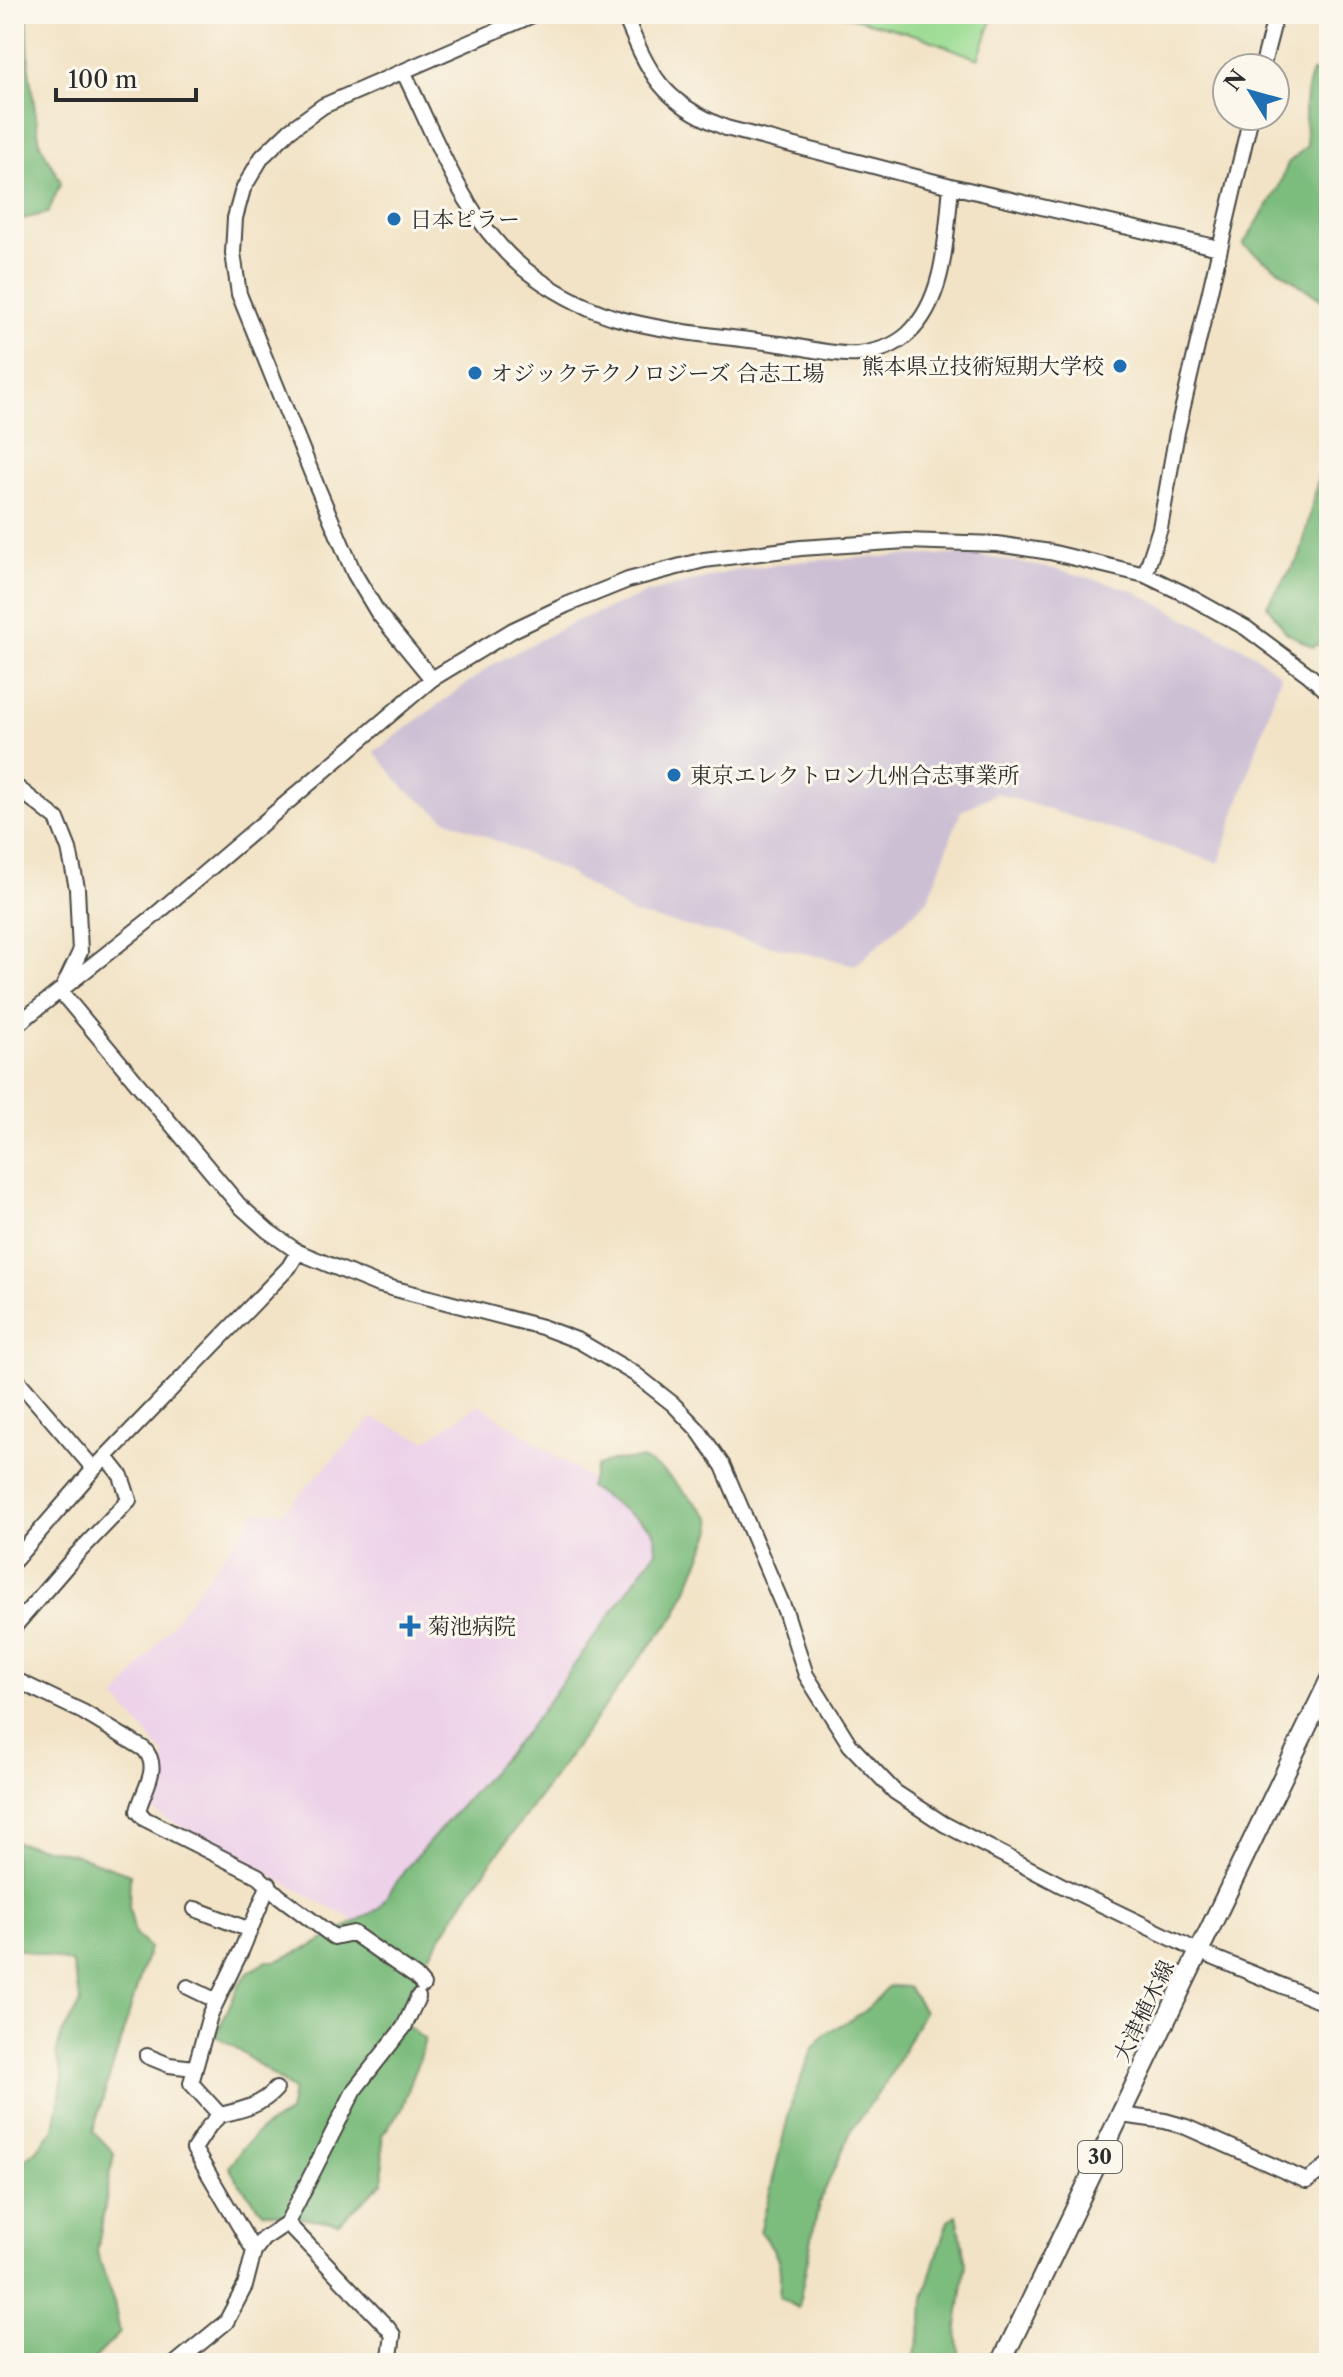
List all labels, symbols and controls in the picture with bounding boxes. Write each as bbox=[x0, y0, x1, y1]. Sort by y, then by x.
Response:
scale bar bbox=[56, 52, 196, 102]
north arrow bbox=[1211, 52, 1291, 132]
text: 100 m bbox=[68, 65, 137, 94]
text: N bbox=[1219, 65, 1252, 96]
place label: 日本ピラー bbox=[410, 206, 520, 233]
marker: 日本ピラー bbox=[385, 210, 403, 228]
place label: 熊本県立技術短期大学校 bbox=[862, 353, 1104, 380]
marker: 熊本県立技術短期大学校 bbox=[1111, 357, 1129, 375]
place label: オジックテクノロジーズ 合志工場 bbox=[491, 360, 824, 387]
marker: オジックテクノロジーズ 合志工場 bbox=[466, 364, 484, 382]
place label: 東京エレクトロン九州合志事業所 bbox=[690, 762, 1020, 789]
marker: 東京エレクトロン九州合志事業所 bbox=[665, 766, 683, 784]
place label: 菊池病院 bbox=[428, 1613, 516, 1640]
marker: 菊池病院 bbox=[399, 1615, 421, 1637]
street label: 大津植木線 bbox=[1108, 1956, 1180, 2066]
road number: 30 bbox=[1078, 2141, 1122, 2173]

